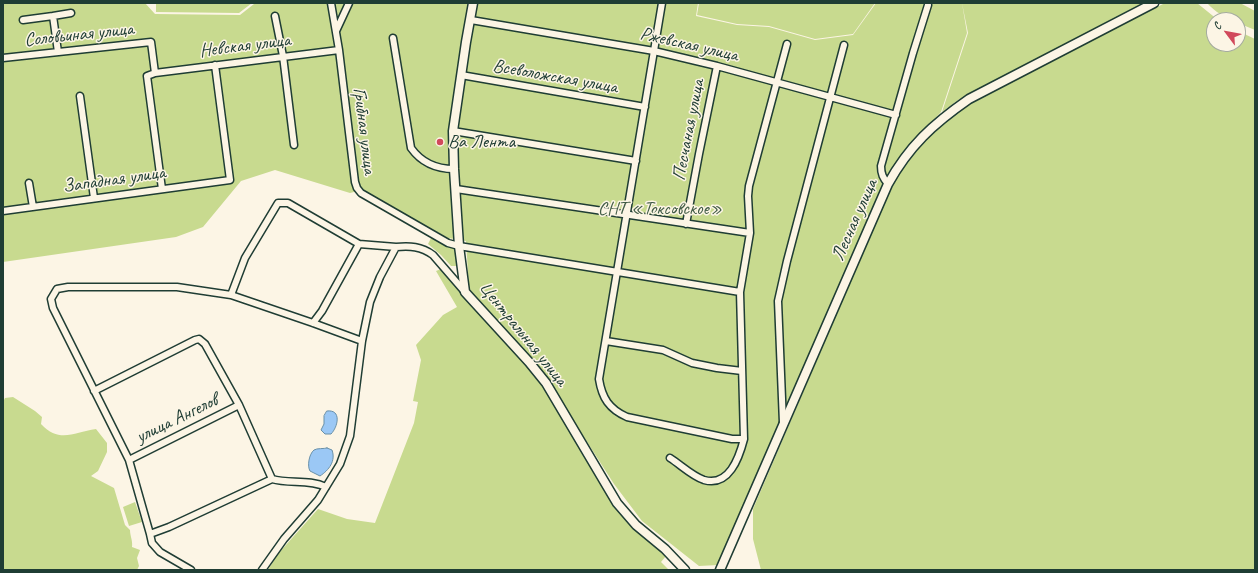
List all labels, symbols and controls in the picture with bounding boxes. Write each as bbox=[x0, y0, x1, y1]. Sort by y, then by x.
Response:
north arrow bbox=[1206, 12, 1246, 52]
street label: Соловьиная улица bbox=[23, 18, 135, 52]
text: С bbox=[1209, 20, 1224, 32]
street label: Ржевская улица bbox=[638, 23, 740, 67]
street label: Невская улица bbox=[198, 29, 292, 63]
street label: Всеволожская улица bbox=[491, 55, 619, 99]
street label: Песчаная улица bbox=[668, 77, 710, 183]
street label: Грибная улица bbox=[347, 86, 381, 176]
place label: Ва Лента bbox=[448, 131, 515, 153]
marker: Ва Лента bbox=[435, 137, 445, 147]
street label: Западная улица bbox=[61, 162, 167, 198]
street label: Лесная улица bbox=[827, 176, 883, 264]
park label: СНТ «Токсовское» bbox=[598, 198, 722, 220]
street label: Центральная улица bbox=[474, 277, 572, 391]
street label: улица Ангелов bbox=[132, 389, 222, 449]

